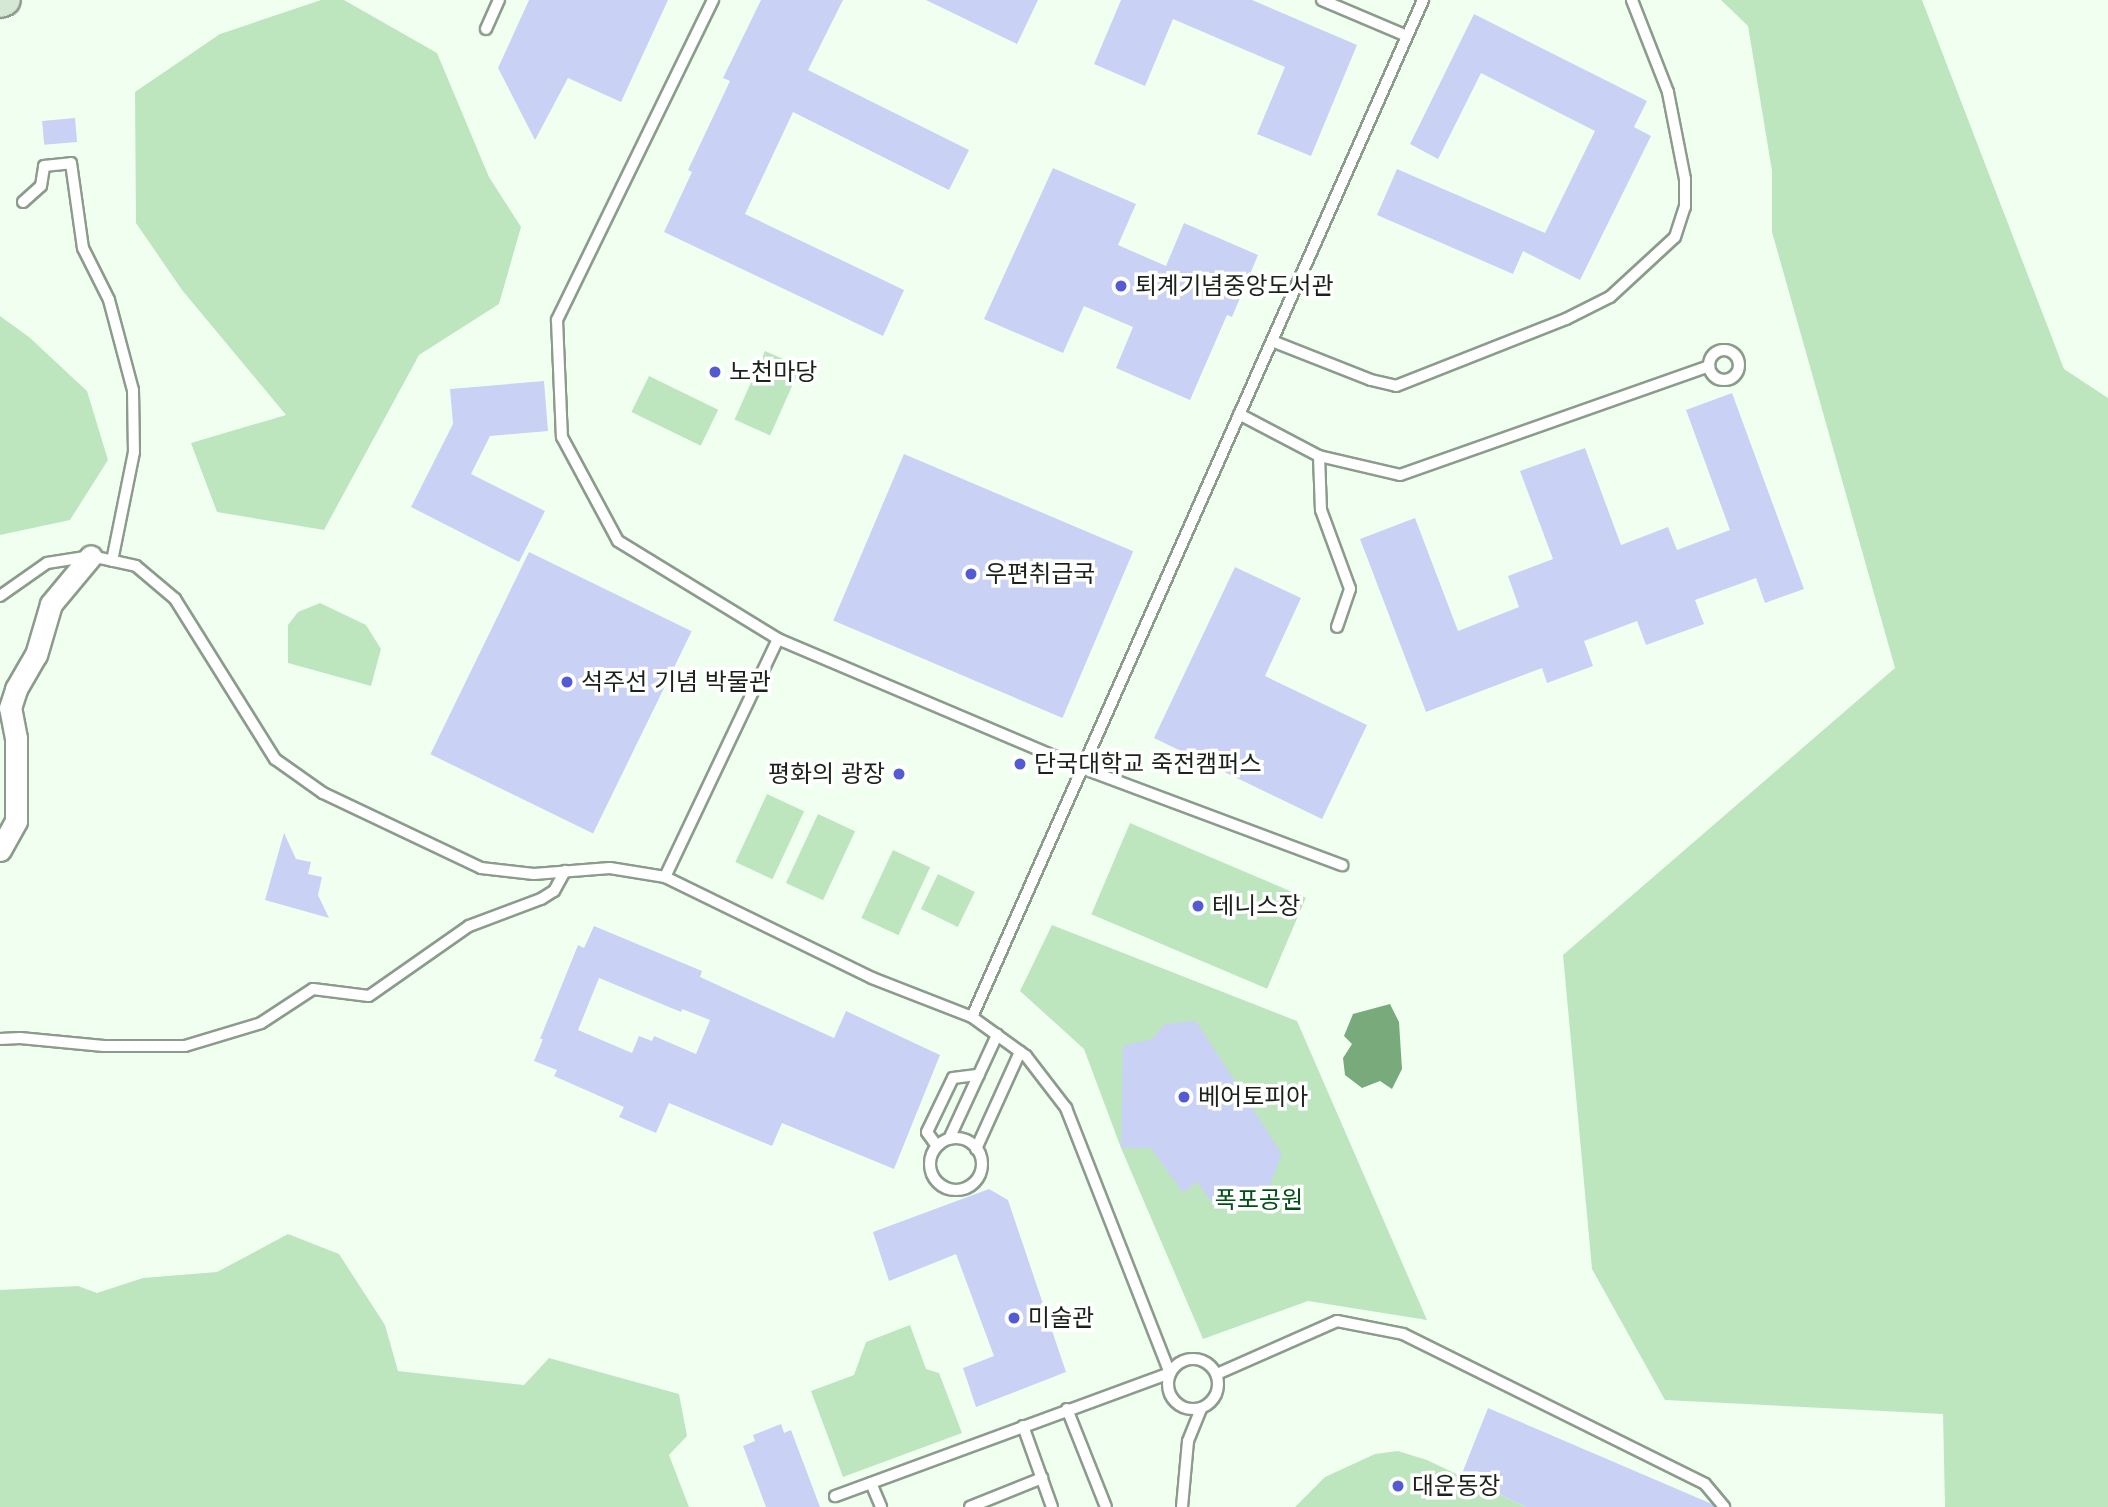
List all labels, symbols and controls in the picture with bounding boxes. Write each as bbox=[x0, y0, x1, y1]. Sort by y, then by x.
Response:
place label: 퇴계기념중앙도서관 bbox=[1135, 272, 1334, 300]
marker: 퇴계기념중앙도서관 bbox=[1113, 278, 1129, 294]
place label: 노천마당 bbox=[729, 358, 817, 386]
marker: 노천마당 bbox=[707, 364, 723, 380]
place label: 우편취급국 bbox=[985, 560, 1095, 588]
marker: 우편취급국 bbox=[963, 566, 979, 582]
place label: 석주선 기념 박물관 bbox=[581, 668, 771, 696]
marker: 석주선 기념 박물관 bbox=[559, 674, 575, 690]
place label: 단국대학교 죽전캠퍼스 bbox=[1034, 750, 1261, 778]
marker: 단국대학교 죽전캠퍼스 bbox=[1012, 756, 1028, 772]
place label: 평화의 광장 bbox=[768, 760, 885, 788]
marker: 평화의 광장 bbox=[891, 766, 907, 782]
place label: 테니스장 bbox=[1212, 892, 1300, 920]
marker: 테니스장 bbox=[1190, 898, 1206, 914]
place label: 베어토피아 bbox=[1198, 1083, 1308, 1111]
marker: 베어토피아 bbox=[1176, 1089, 1192, 1105]
park label: 폭포공원 bbox=[1215, 1186, 1303, 1214]
place label: 미술관 bbox=[1028, 1304, 1094, 1332]
marker: 미술관 bbox=[1006, 1310, 1022, 1326]
place label: 대운동장 bbox=[1412, 1472, 1500, 1500]
marker: 대운동장 bbox=[1390, 1478, 1406, 1494]

